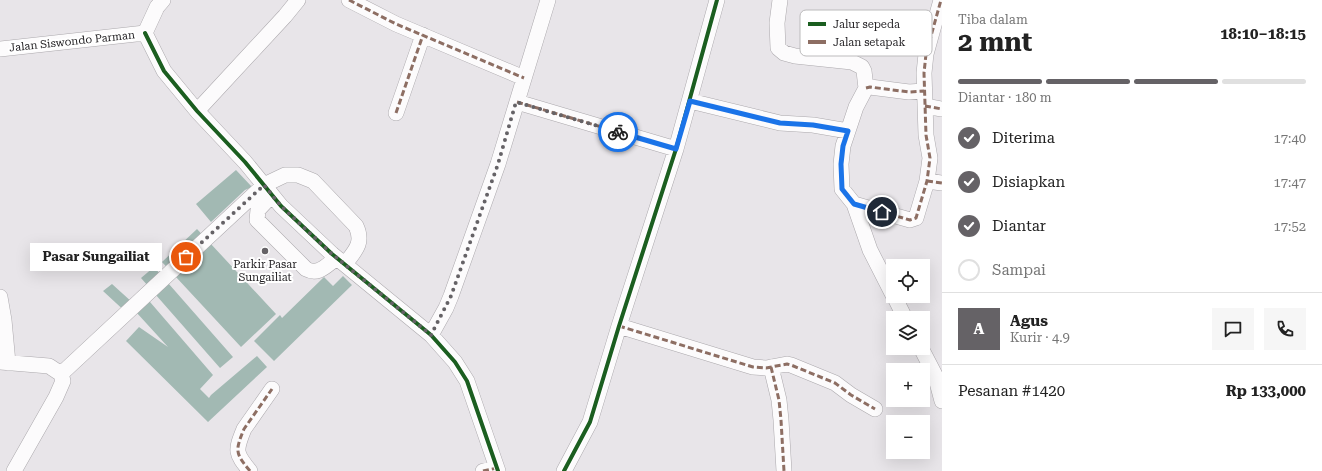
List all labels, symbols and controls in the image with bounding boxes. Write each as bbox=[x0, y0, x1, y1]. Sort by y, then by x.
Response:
legend bbox=[800, 10, 932, 56]
text: Tiba dalam bbox=[958, 12, 1028, 27]
text: Jalur sepeda bbox=[833, 18, 900, 31]
text: 18:10–18:15 bbox=[1220, 25, 1306, 43]
text: 2 mnt bbox=[958, 27, 1032, 57]
street label: Jalan Siswondo Parman bbox=[9, 28, 136, 55]
text: Jalan setapak bbox=[833, 36, 905, 49]
text: Diantar · 180 m bbox=[958, 90, 1052, 105]
courier bbox=[598, 112, 638, 152]
icon: bike bbox=[607, 121, 629, 143]
icon: check bbox=[958, 127, 980, 149]
text: Diterima bbox=[992, 129, 1055, 147]
text: 17:40 bbox=[1274, 131, 1306, 146]
icon: check bbox=[958, 171, 980, 193]
text: Disiapkan bbox=[992, 173, 1065, 191]
text: 17:47 bbox=[1274, 175, 1306, 190]
pin bbox=[865, 195, 899, 229]
icon: home bbox=[871, 201, 893, 223]
icon: check bbox=[958, 215, 980, 237]
text: Diantar bbox=[992, 217, 1046, 235]
text: 17:52 bbox=[1274, 219, 1306, 234]
pin bbox=[169, 240, 203, 274]
callout: Pasar Sungailiat bbox=[30, 243, 162, 271]
icon: bag bbox=[175, 246, 197, 268]
marker: Parkir Pasar Sungailiat bbox=[260, 246, 270, 256]
text: Pasar Sungailiat bbox=[43, 249, 149, 264]
place label: Parkir Pasar Sungailiat bbox=[233, 258, 297, 284]
map controls bbox=[886, 259, 930, 459]
button: locate bbox=[886, 259, 930, 303]
text: Sampai bbox=[992, 261, 1046, 279]
button: chat bbox=[1212, 308, 1254, 350]
button: phone bbox=[1264, 308, 1306, 350]
button: layers bbox=[886, 311, 930, 355]
text: Agus bbox=[1010, 312, 1048, 330]
text: A bbox=[974, 320, 984, 338]
text: Kurir · 4.9 bbox=[1010, 330, 1070, 345]
button: + bbox=[886, 363, 930, 407]
text: Pesanan #1420 bbox=[958, 382, 1065, 400]
text: Rp 133,000 bbox=[1226, 382, 1306, 400]
button: − bbox=[886, 415, 930, 459]

